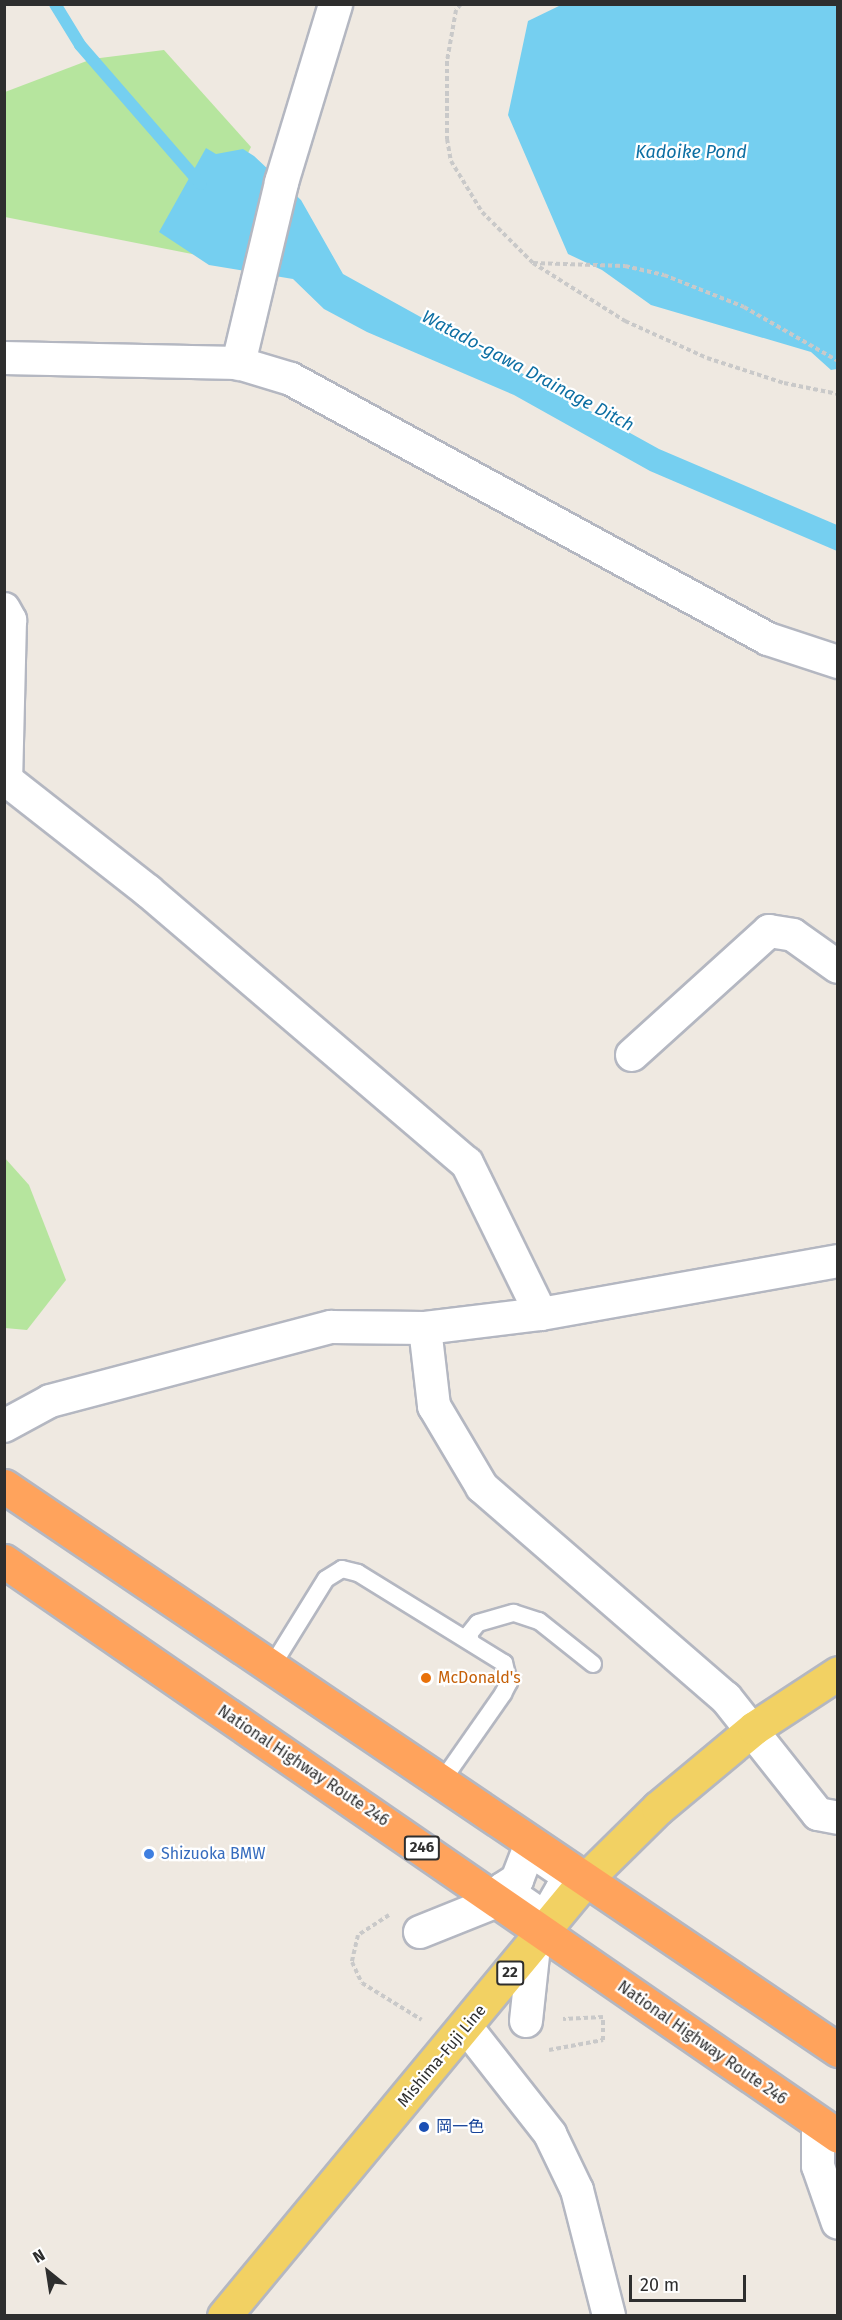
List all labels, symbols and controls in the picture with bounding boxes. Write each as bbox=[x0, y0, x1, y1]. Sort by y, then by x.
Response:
water label: Kadoike Pond bbox=[635, 141, 747, 163]
water label: Watado-gawa Drainage Ditch bbox=[418, 306, 638, 436]
place label: McDonald's bbox=[438, 1668, 521, 1688]
marker: McDonald's bbox=[419, 1671, 433, 1685]
street label: National Highway Route 246 bbox=[214, 1702, 392, 1830]
road number: 246 bbox=[402, 1836, 442, 1860]
place label: Shizuoka BMW bbox=[161, 1844, 265, 1864]
marker: Shizuoka BMW bbox=[142, 1847, 156, 1861]
road number: 22 bbox=[495, 1961, 525, 1985]
street label: National Highway Route 246 bbox=[614, 1977, 790, 2109]
street label: Mishima-Fuji Line bbox=[394, 2001, 490, 2111]
place label: 岡一色 bbox=[436, 2117, 484, 2137]
marker: 岡一色 bbox=[417, 2120, 431, 2134]
north arrow bbox=[18, 2242, 78, 2302]
text: N bbox=[29, 2245, 48, 2267]
scale bar bbox=[632, 2263, 749, 2301]
text: 20 m bbox=[640, 2274, 679, 2296]

